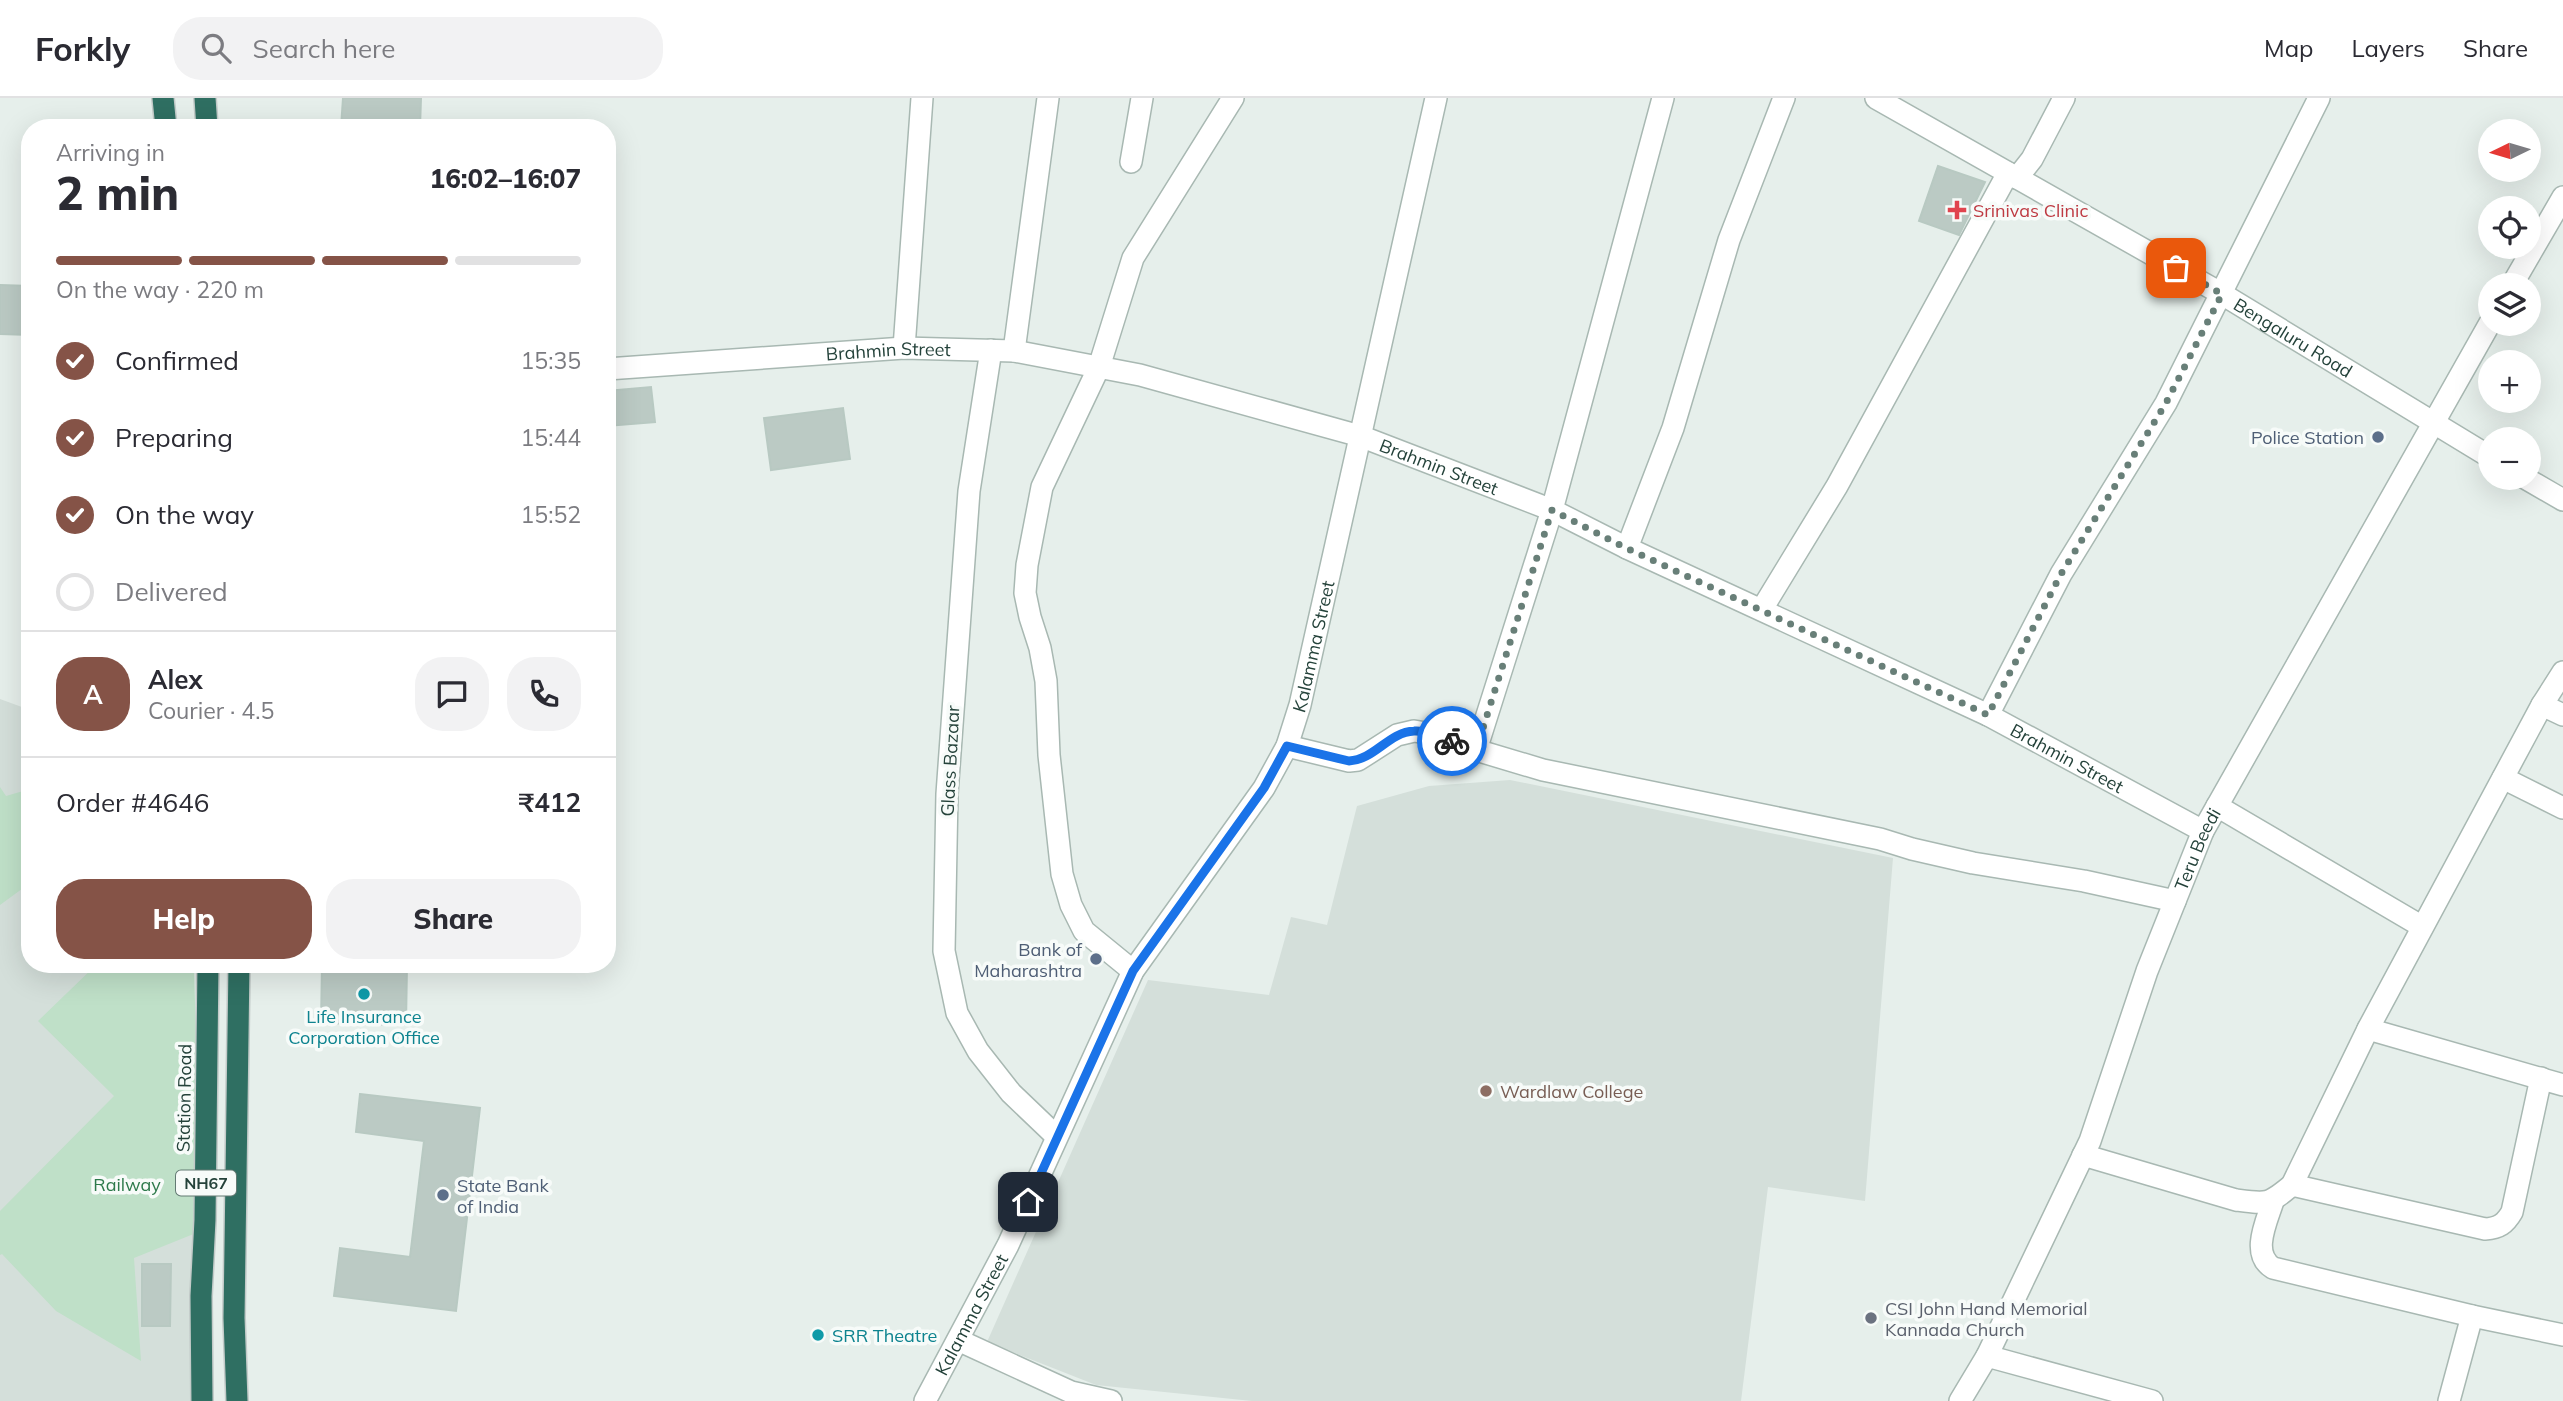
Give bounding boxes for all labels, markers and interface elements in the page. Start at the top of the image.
search box [173,17,663,80]
text: Forkly [35,28,131,69]
icon: search [197,29,235,67]
text: Search here [253,32,395,65]
text: Map [2264,33,2313,63]
text: Layers [2351,33,2425,63]
text: Share [2463,33,2528,63]
north arrow [2478,119,2541,182]
map controls [2478,119,2541,490]
text: Arriving in [56,138,165,167]
text: 16:02–16:07 [430,162,581,195]
text: 2 min [56,164,179,222]
button: locate [2478,196,2541,259]
place label: Srinivas Clinic [1973,199,2088,222]
marker: Srinivas Clinic [1947,200,1967,220]
pin [2146,238,2206,298]
icon: bag [2157,249,2195,287]
button: layers [2478,273,2541,336]
text: On the way · 220 m [56,275,264,304]
street label: Bengaluru Road [2230,292,2357,382]
street label: Brahmin Street [825,336,951,365]
icon: check [56,342,94,380]
text: Confirmed [115,344,239,377]
text: 15:35 [521,346,581,375]
button: + [2478,350,2541,413]
icon: check [56,419,94,457]
text: Preparing [115,421,233,454]
text: 15:44 [521,423,581,452]
place label: Police Station [2251,426,2364,449]
button: − [2478,427,2541,490]
marker: Police Station [2370,429,2386,445]
street label: Brahmin Street [1376,433,1502,500]
icon: check [56,496,94,534]
text: On the way [115,498,254,531]
text: 15:52 [521,500,581,529]
text: Delivered [115,575,228,608]
street label: Kalamma Street [1287,578,1339,715]
button: chat [415,657,489,731]
button: phone [507,657,581,731]
text: Alex [148,663,203,696]
text: A [83,678,103,711]
text: Courier · 4.5 [148,696,274,725]
street label: Glass Bazaar [936,704,964,817]
courier [1417,706,1487,776]
street label: Brahmin Street [2007,718,2128,798]
icon: bike [1433,722,1471,760]
text: Order #4646 [56,786,209,819]
text: ₹412 [519,786,581,819]
street label: Teru Beedi [2169,804,2225,894]
button: Help [56,879,312,959]
button: Share [326,879,581,959]
place label: Bank of Maharashtra [974,938,1083,982]
marker: Bank of Maharashtra [1088,951,1104,967]
marker: Life Insurance Corporation Office [356,986,372,1002]
place label: Life Insurance Corporation Office [288,1005,440,1049]
street label: Station Road [172,1044,196,1152]
place label: Wardlaw College [1500,1080,1643,1103]
marker: Wardlaw College [1478,1083,1494,1099]
road number: NH67 [176,1170,236,1196]
pin [998,1172,1058,1232]
park label: Railway [93,1173,161,1196]
place label: State Bank of India [457,1174,550,1218]
icon: home [1009,1183,1047,1221]
marker: State Bank of India [435,1187,451,1203]
street label: Kalamma Street [929,1250,1013,1379]
place label: CSI John Hand Memorial Kannada Church [1885,1297,2088,1341]
marker: CSI John Hand Memorial Kannada Church [1863,1310,1879,1326]
place label: SRR Theatre [832,1324,937,1347]
marker: SRR Theatre [810,1327,826,1343]

